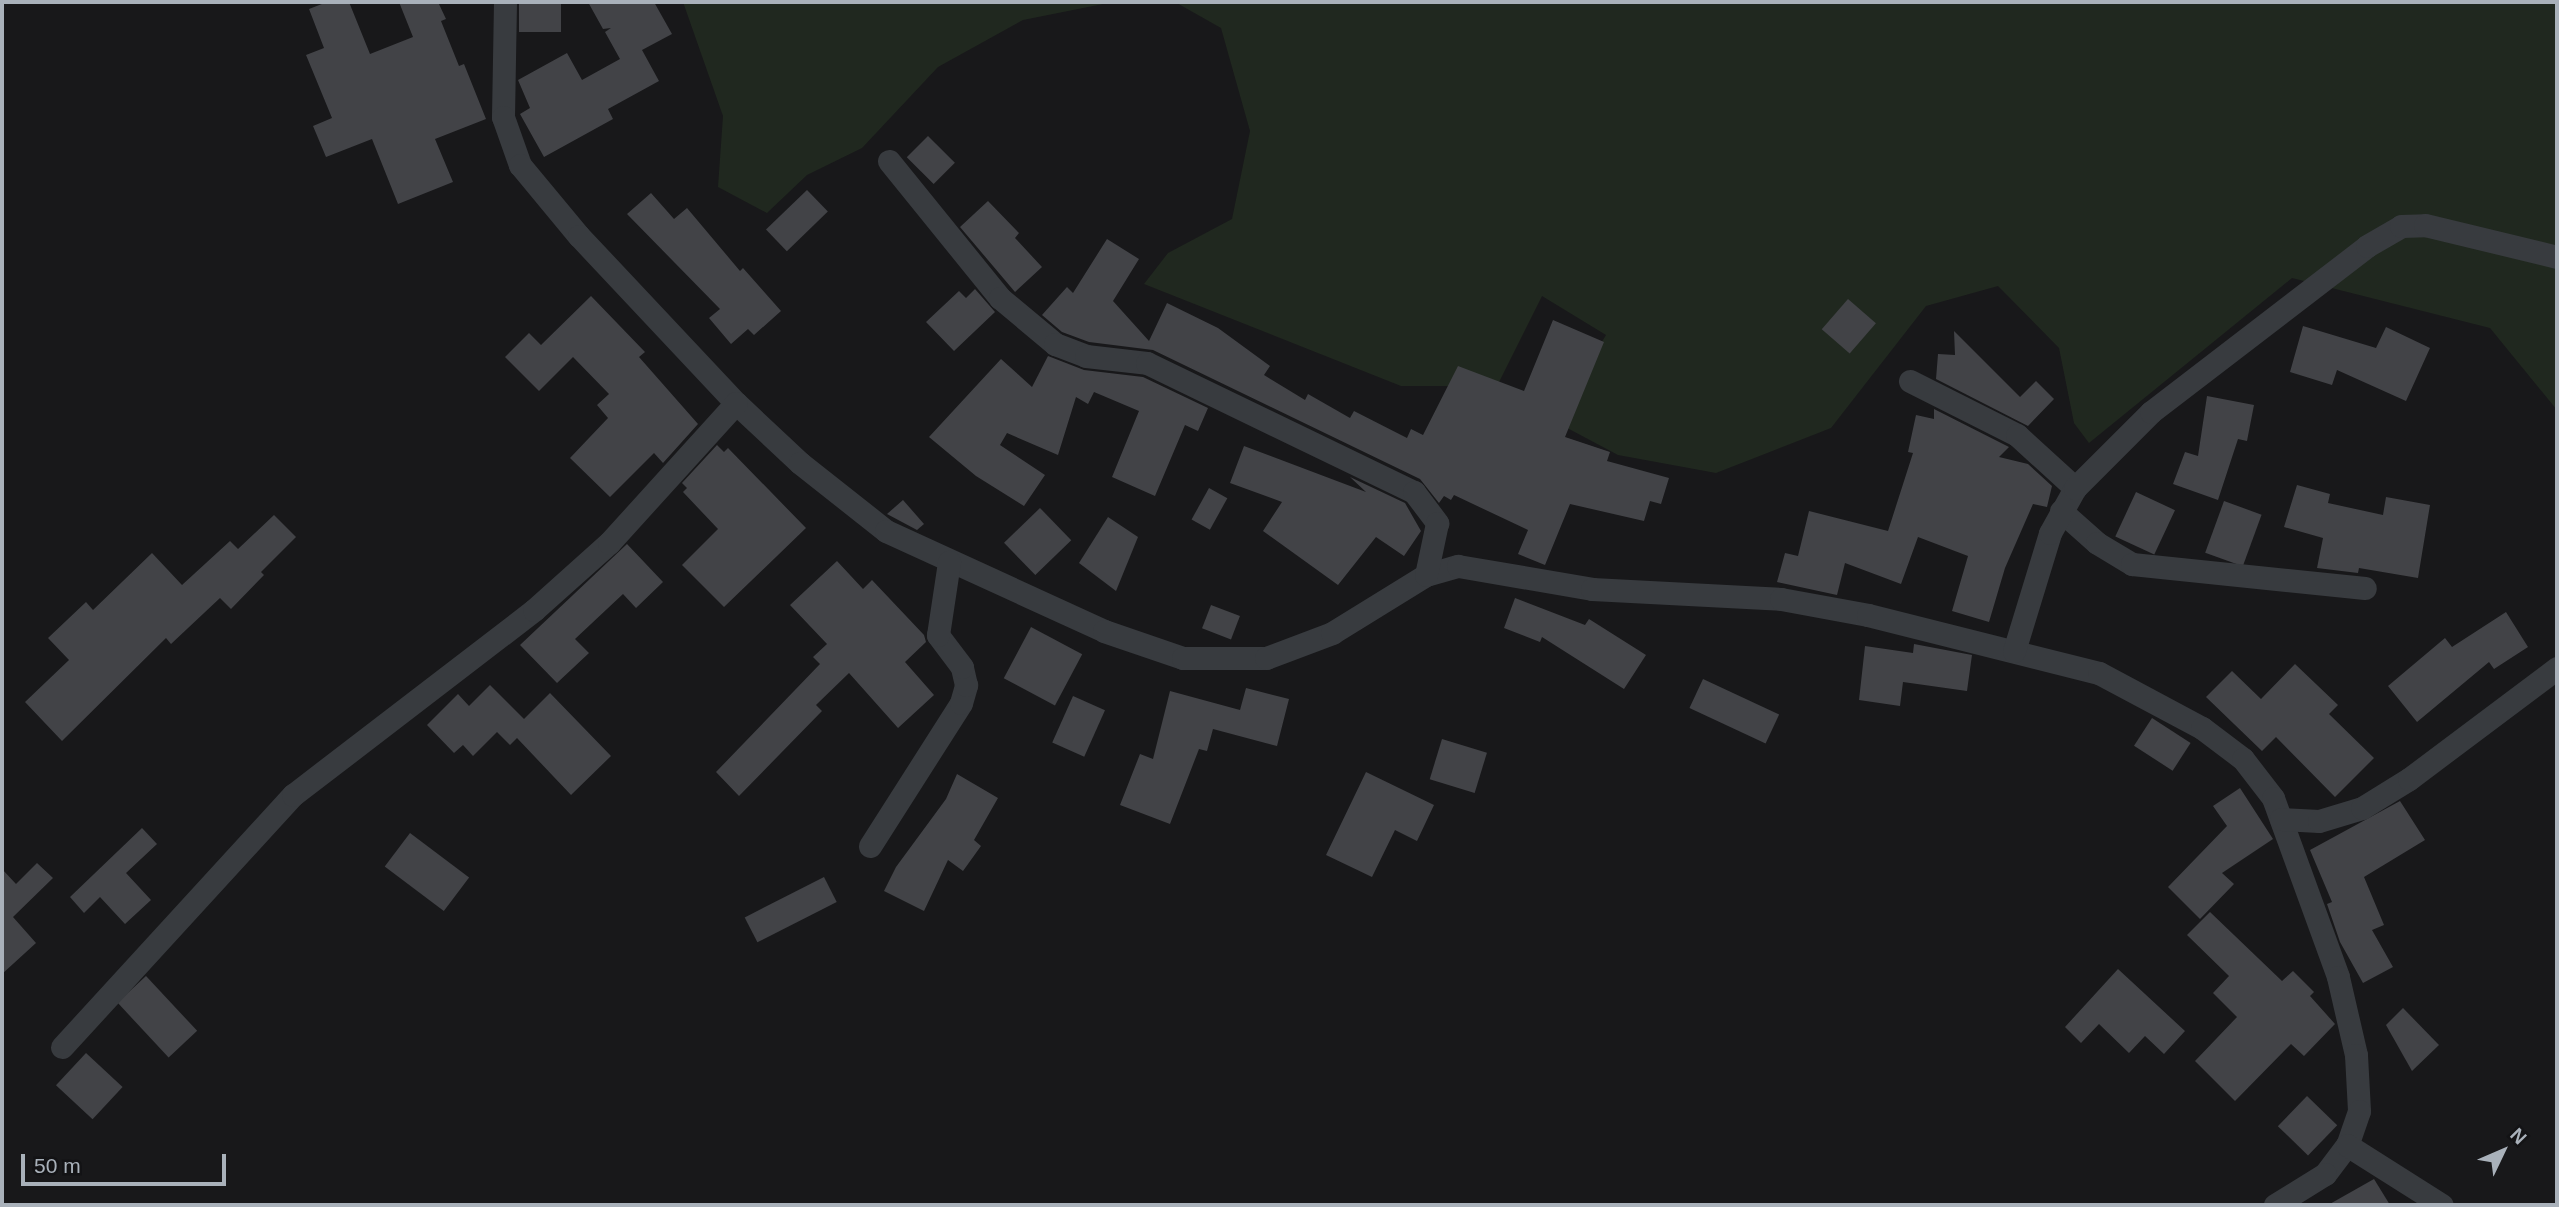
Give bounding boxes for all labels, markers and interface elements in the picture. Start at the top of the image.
north arrow [2468,1116,2538,1186]
text: N [2506,1124,2531,1148]
scale bar [24,1140,229,1184]
text: 50 m [34,1154,81,1177]

